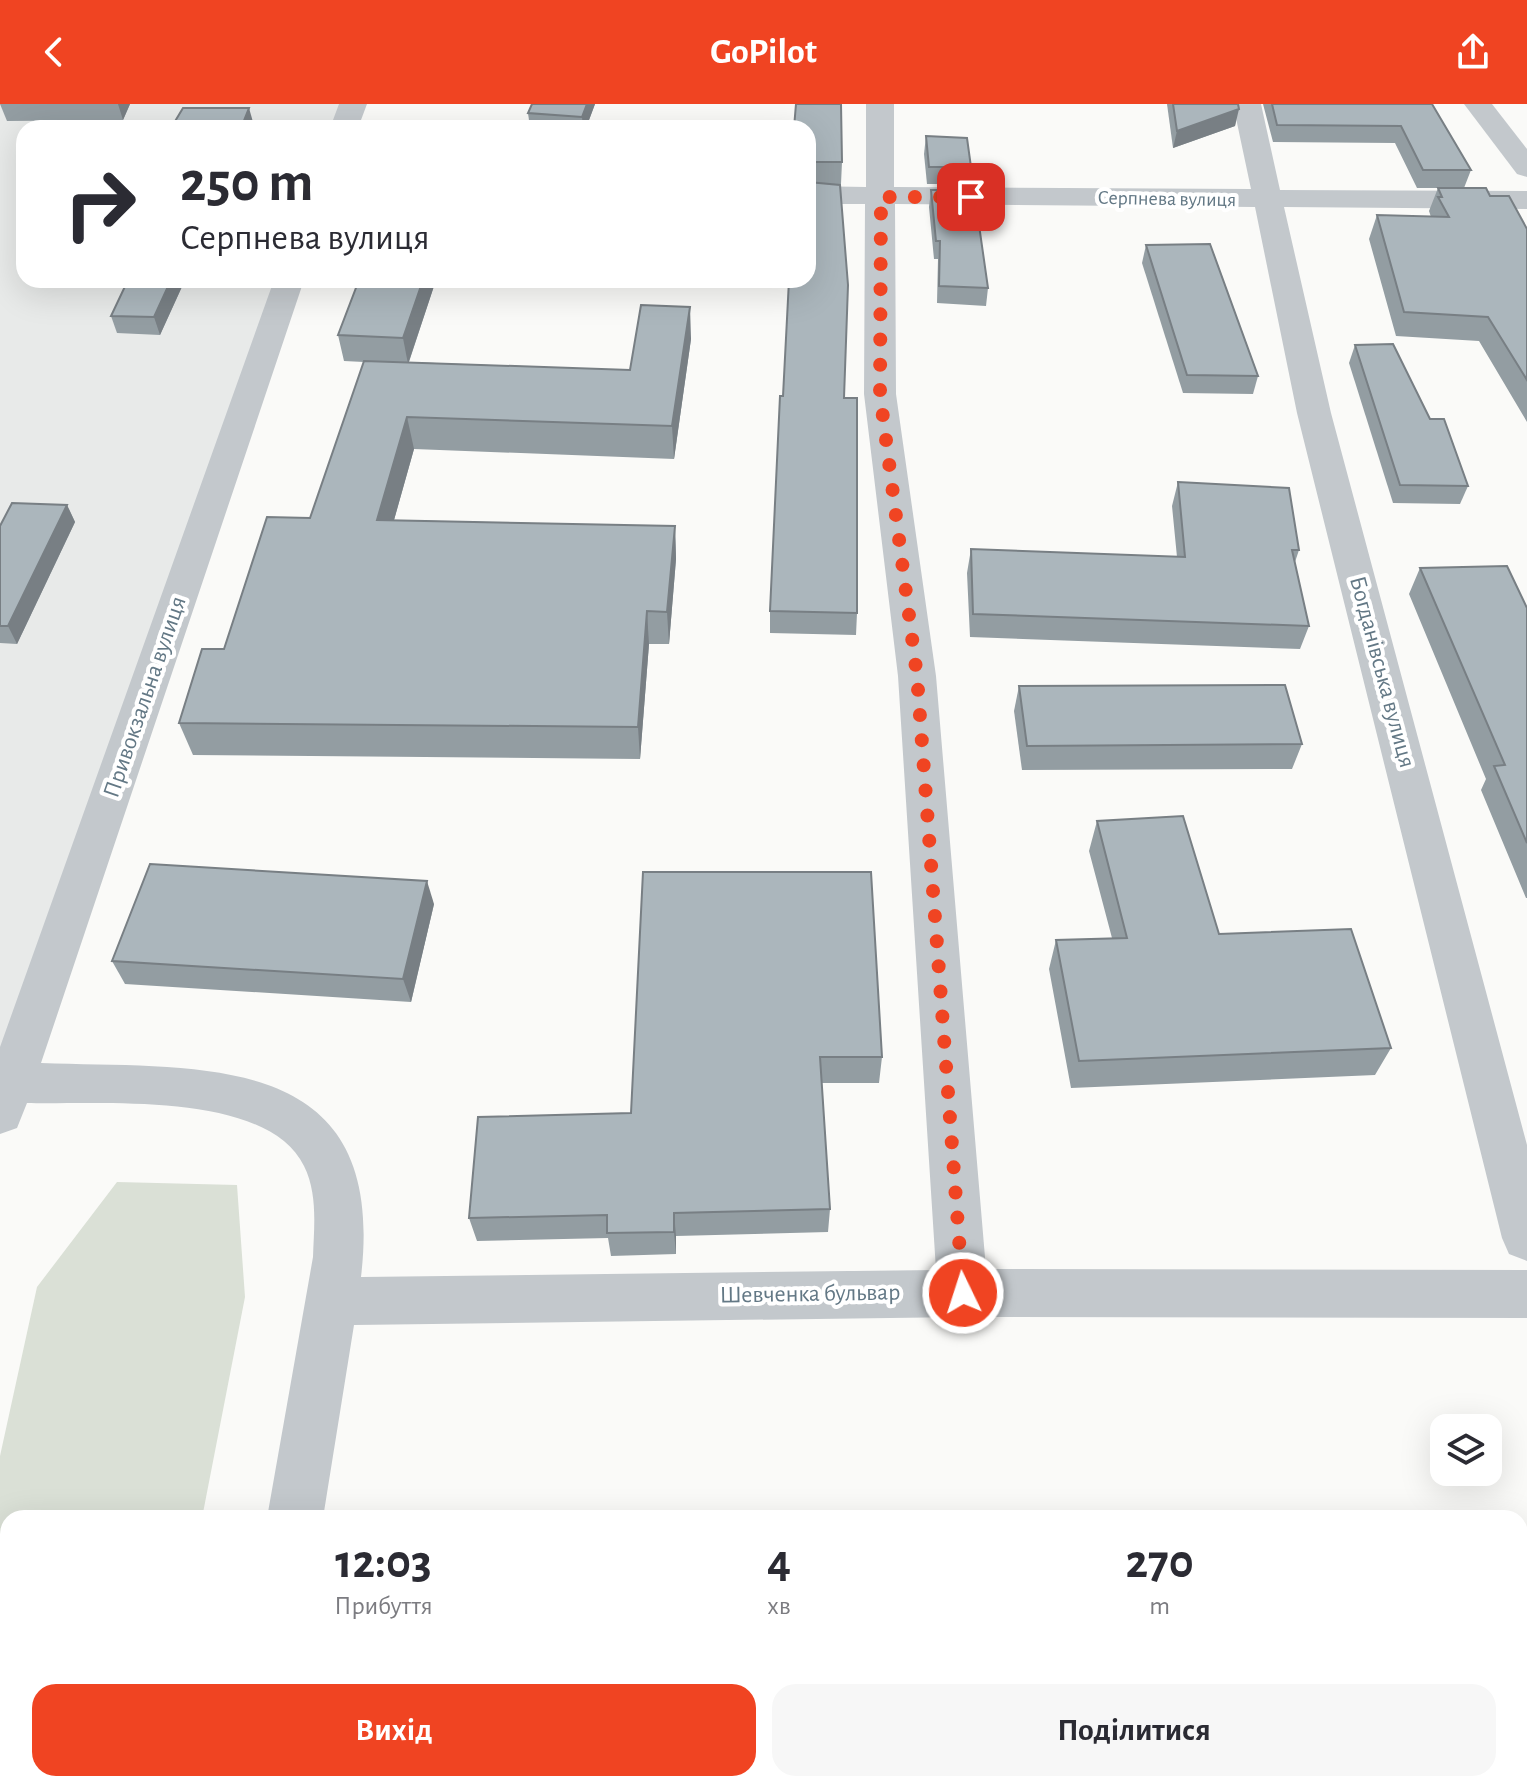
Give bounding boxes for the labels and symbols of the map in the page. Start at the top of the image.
pin [937,163,1005,231]
street label: Серпнева вулиця [1098,188,1236,210]
street label: Богданівська вулиця [1345,574,1419,770]
street label: Привокзальна вулиця [99,593,191,801]
position arrow [921,1251,1005,1335]
street label: Шевченка бульвар [719,1280,901,1308]

